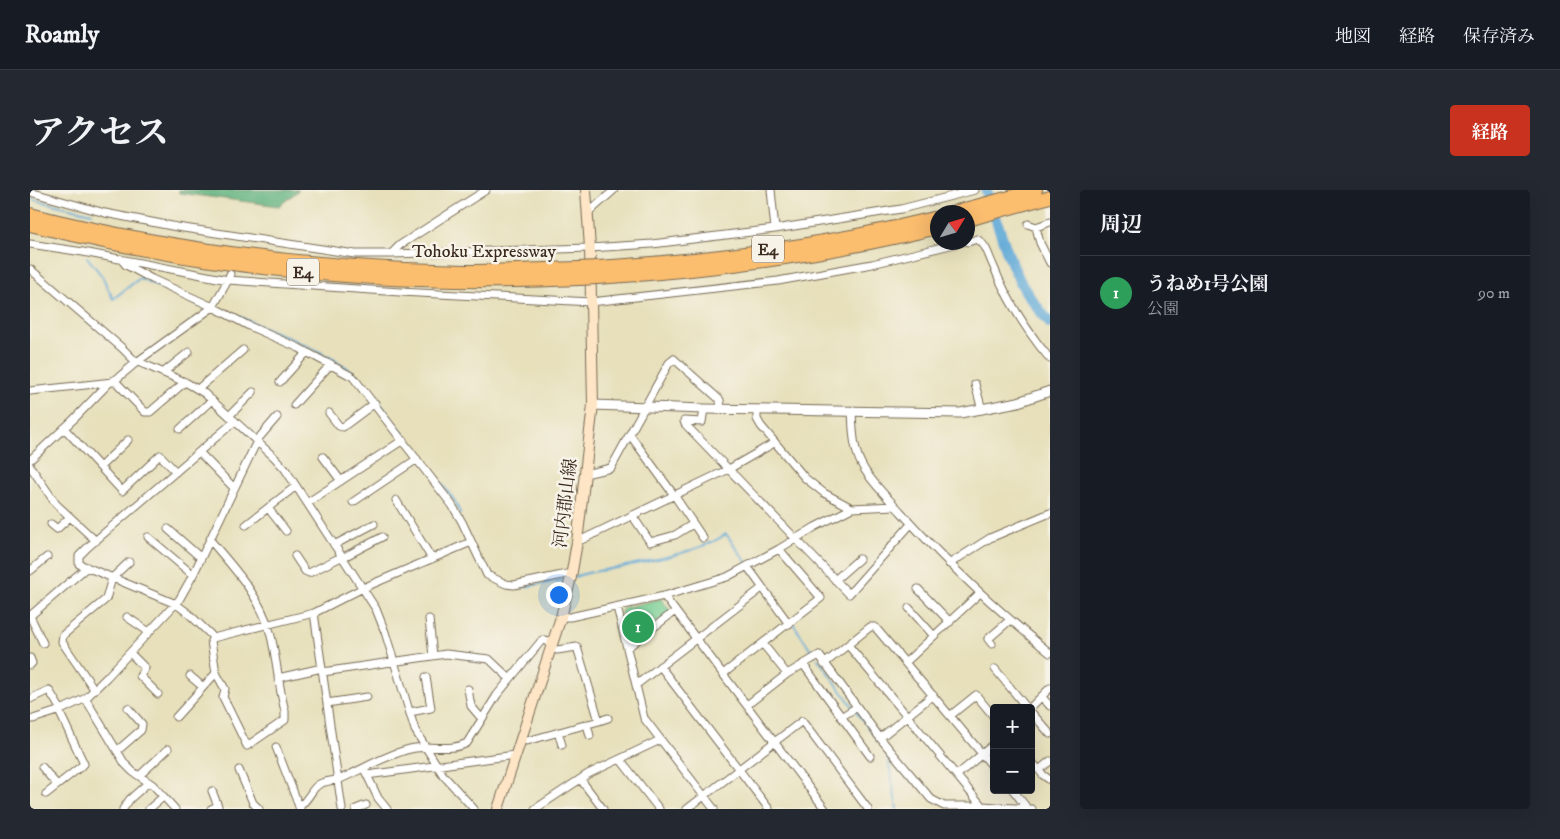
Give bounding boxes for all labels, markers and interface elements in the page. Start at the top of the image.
text: Roamly [25,20,99,50]
text: 地図 [1335,26,1371,48]
text: 経路 [1399,26,1435,48]
text: 保存済み [1463,26,1535,48]
button: 経路 [1450,105,1530,156]
text: アクセス [30,112,169,156]
north arrow [930,205,975,250]
text: 周辺 [1100,212,1142,238]
road number: E4 [752,236,784,262]
street label: Tohoku Expressway [412,241,557,263]
road number: E4 [287,258,319,285]
text: うねめ1号公園 [1147,273,1268,296]
text: 1 [1113,283,1119,303]
text: 90 m [1478,283,1510,303]
text: 公園 [1147,299,1179,319]
street label: 河内郡山線 [550,457,582,549]
your location [546,582,572,608]
pin: 1 [622,608,654,646]
map controls [990,704,1035,794]
button: + [990,704,1035,749]
button: − [990,749,1035,794]

